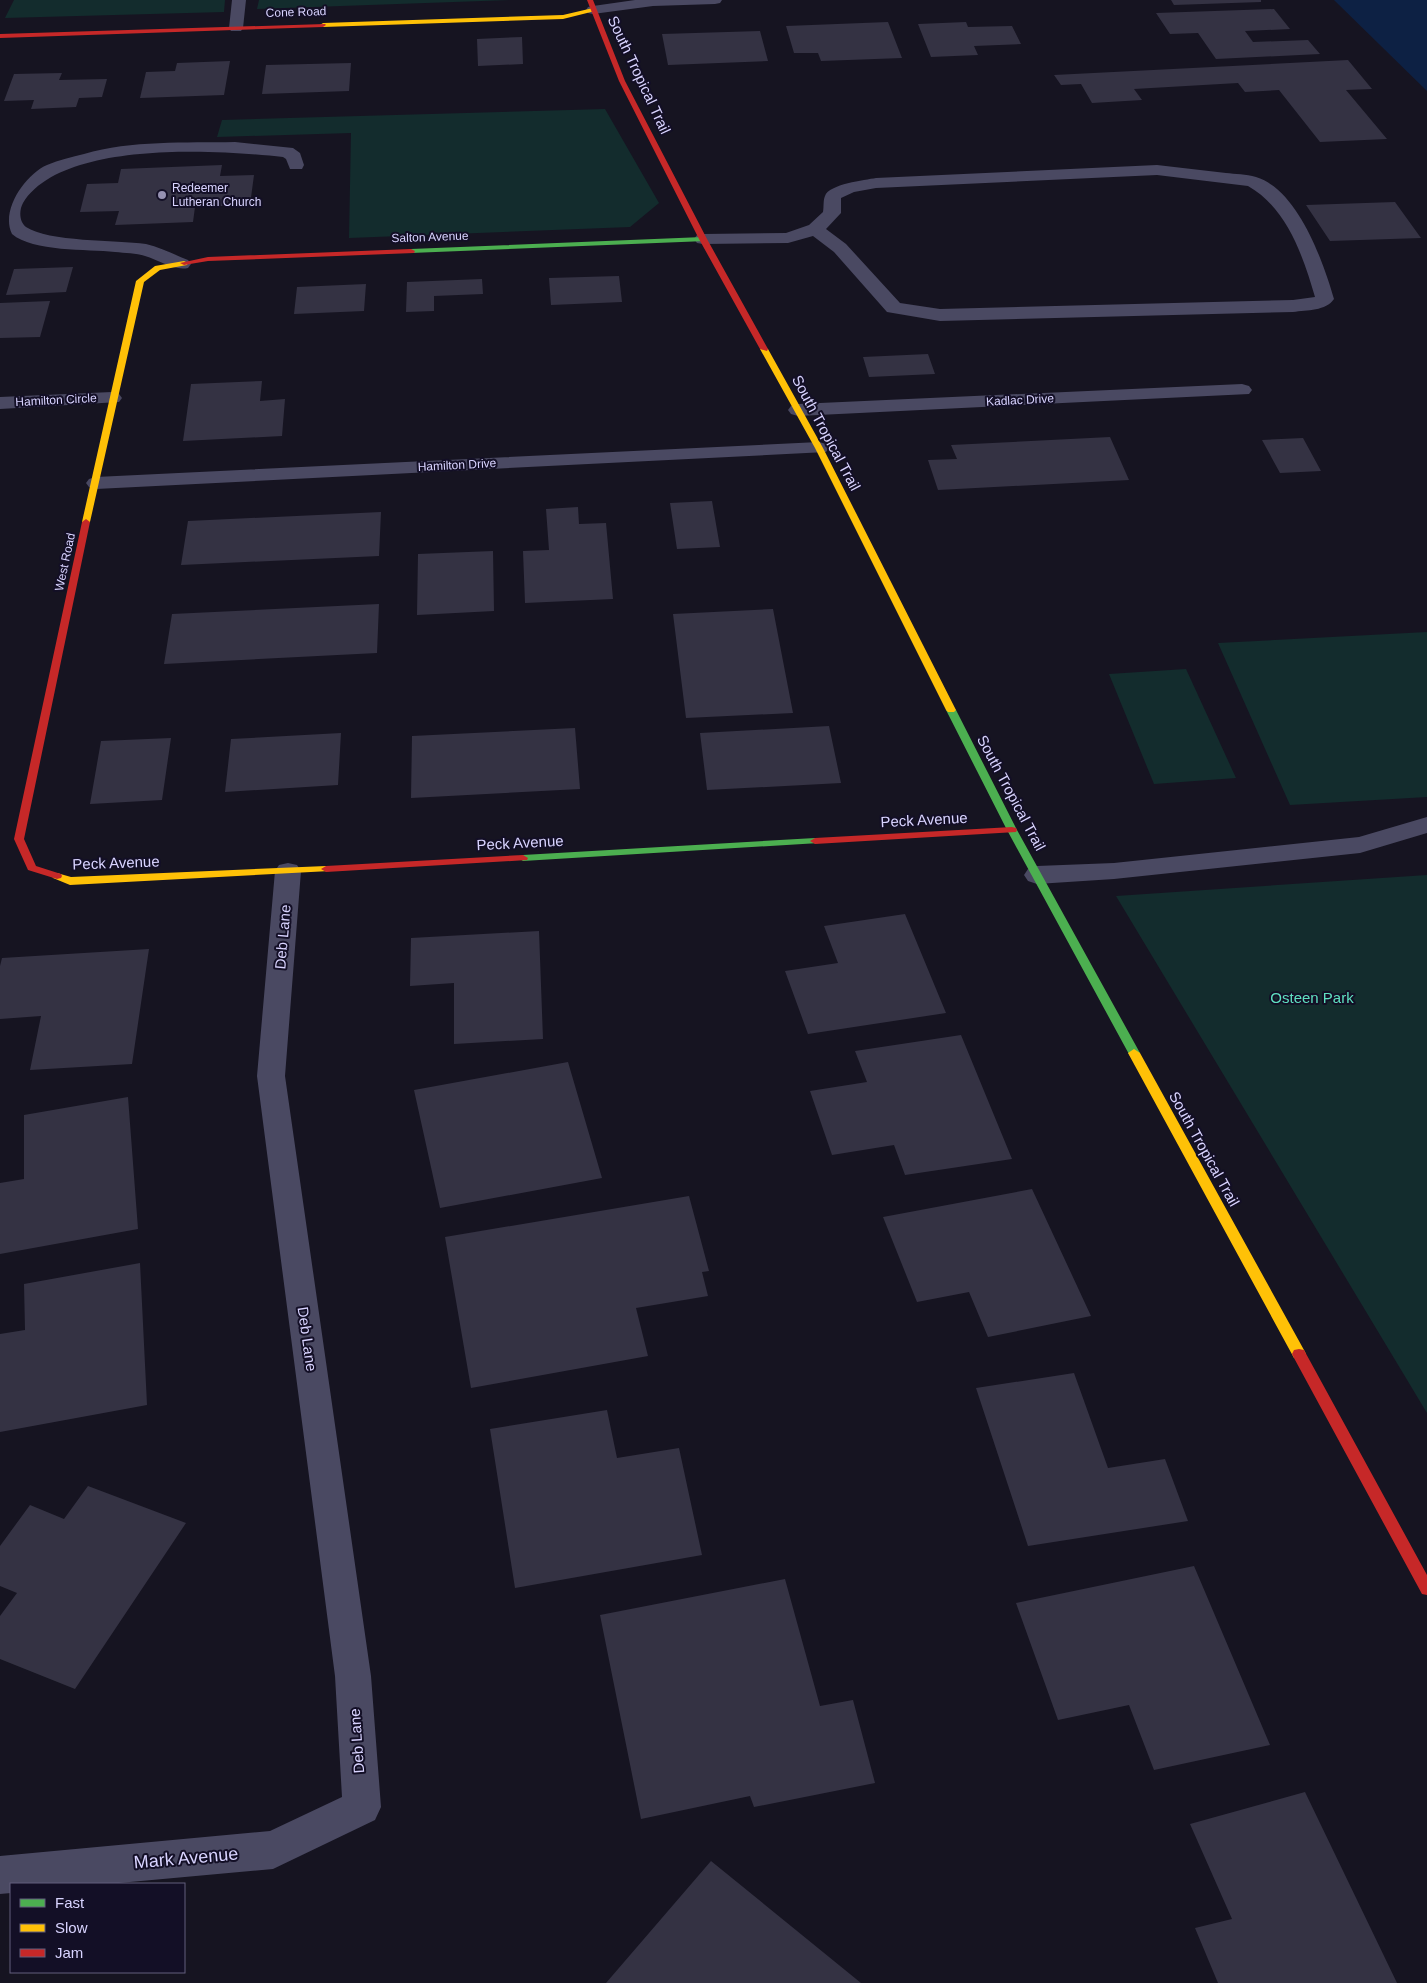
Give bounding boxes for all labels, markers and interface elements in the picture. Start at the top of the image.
street label: Cone Road [265,4,327,20]
street label: South Tropical Trail [605,13,674,137]
place label: Redeemer Lutheran Church [172,181,261,209]
marker: Redeemer Lutheran Church [156,189,168,201]
street label: Salton Avenue [391,229,469,245]
street label: South Tropical Trail [789,372,864,493]
street label: Hamilton Circle [15,391,97,409]
street label: Kadlac Drive [986,391,1055,409]
street label: Hamilton Drive [417,456,497,474]
street label: West Road [52,532,78,592]
street label: South Tropical Trail [974,732,1049,853]
street label: Peck Avenue [880,809,968,830]
street label: Peck Avenue [476,832,564,853]
street label: Peck Avenue [72,852,160,873]
street label: Deb Lane [271,904,294,970]
park label: Osteen Park [1270,989,1354,1006]
street label: South Tropical Trail [1166,1088,1243,1209]
street label: Deb Lane [295,1306,320,1372]
street label: Deb Lane [346,1708,367,1774]
street label: Mark Avenue [133,1843,239,1873]
legend [10,1883,185,1973]
text: Fast [55,1894,85,1911]
text: Slow [55,1919,88,1936]
text: Jam [55,1944,83,1961]

